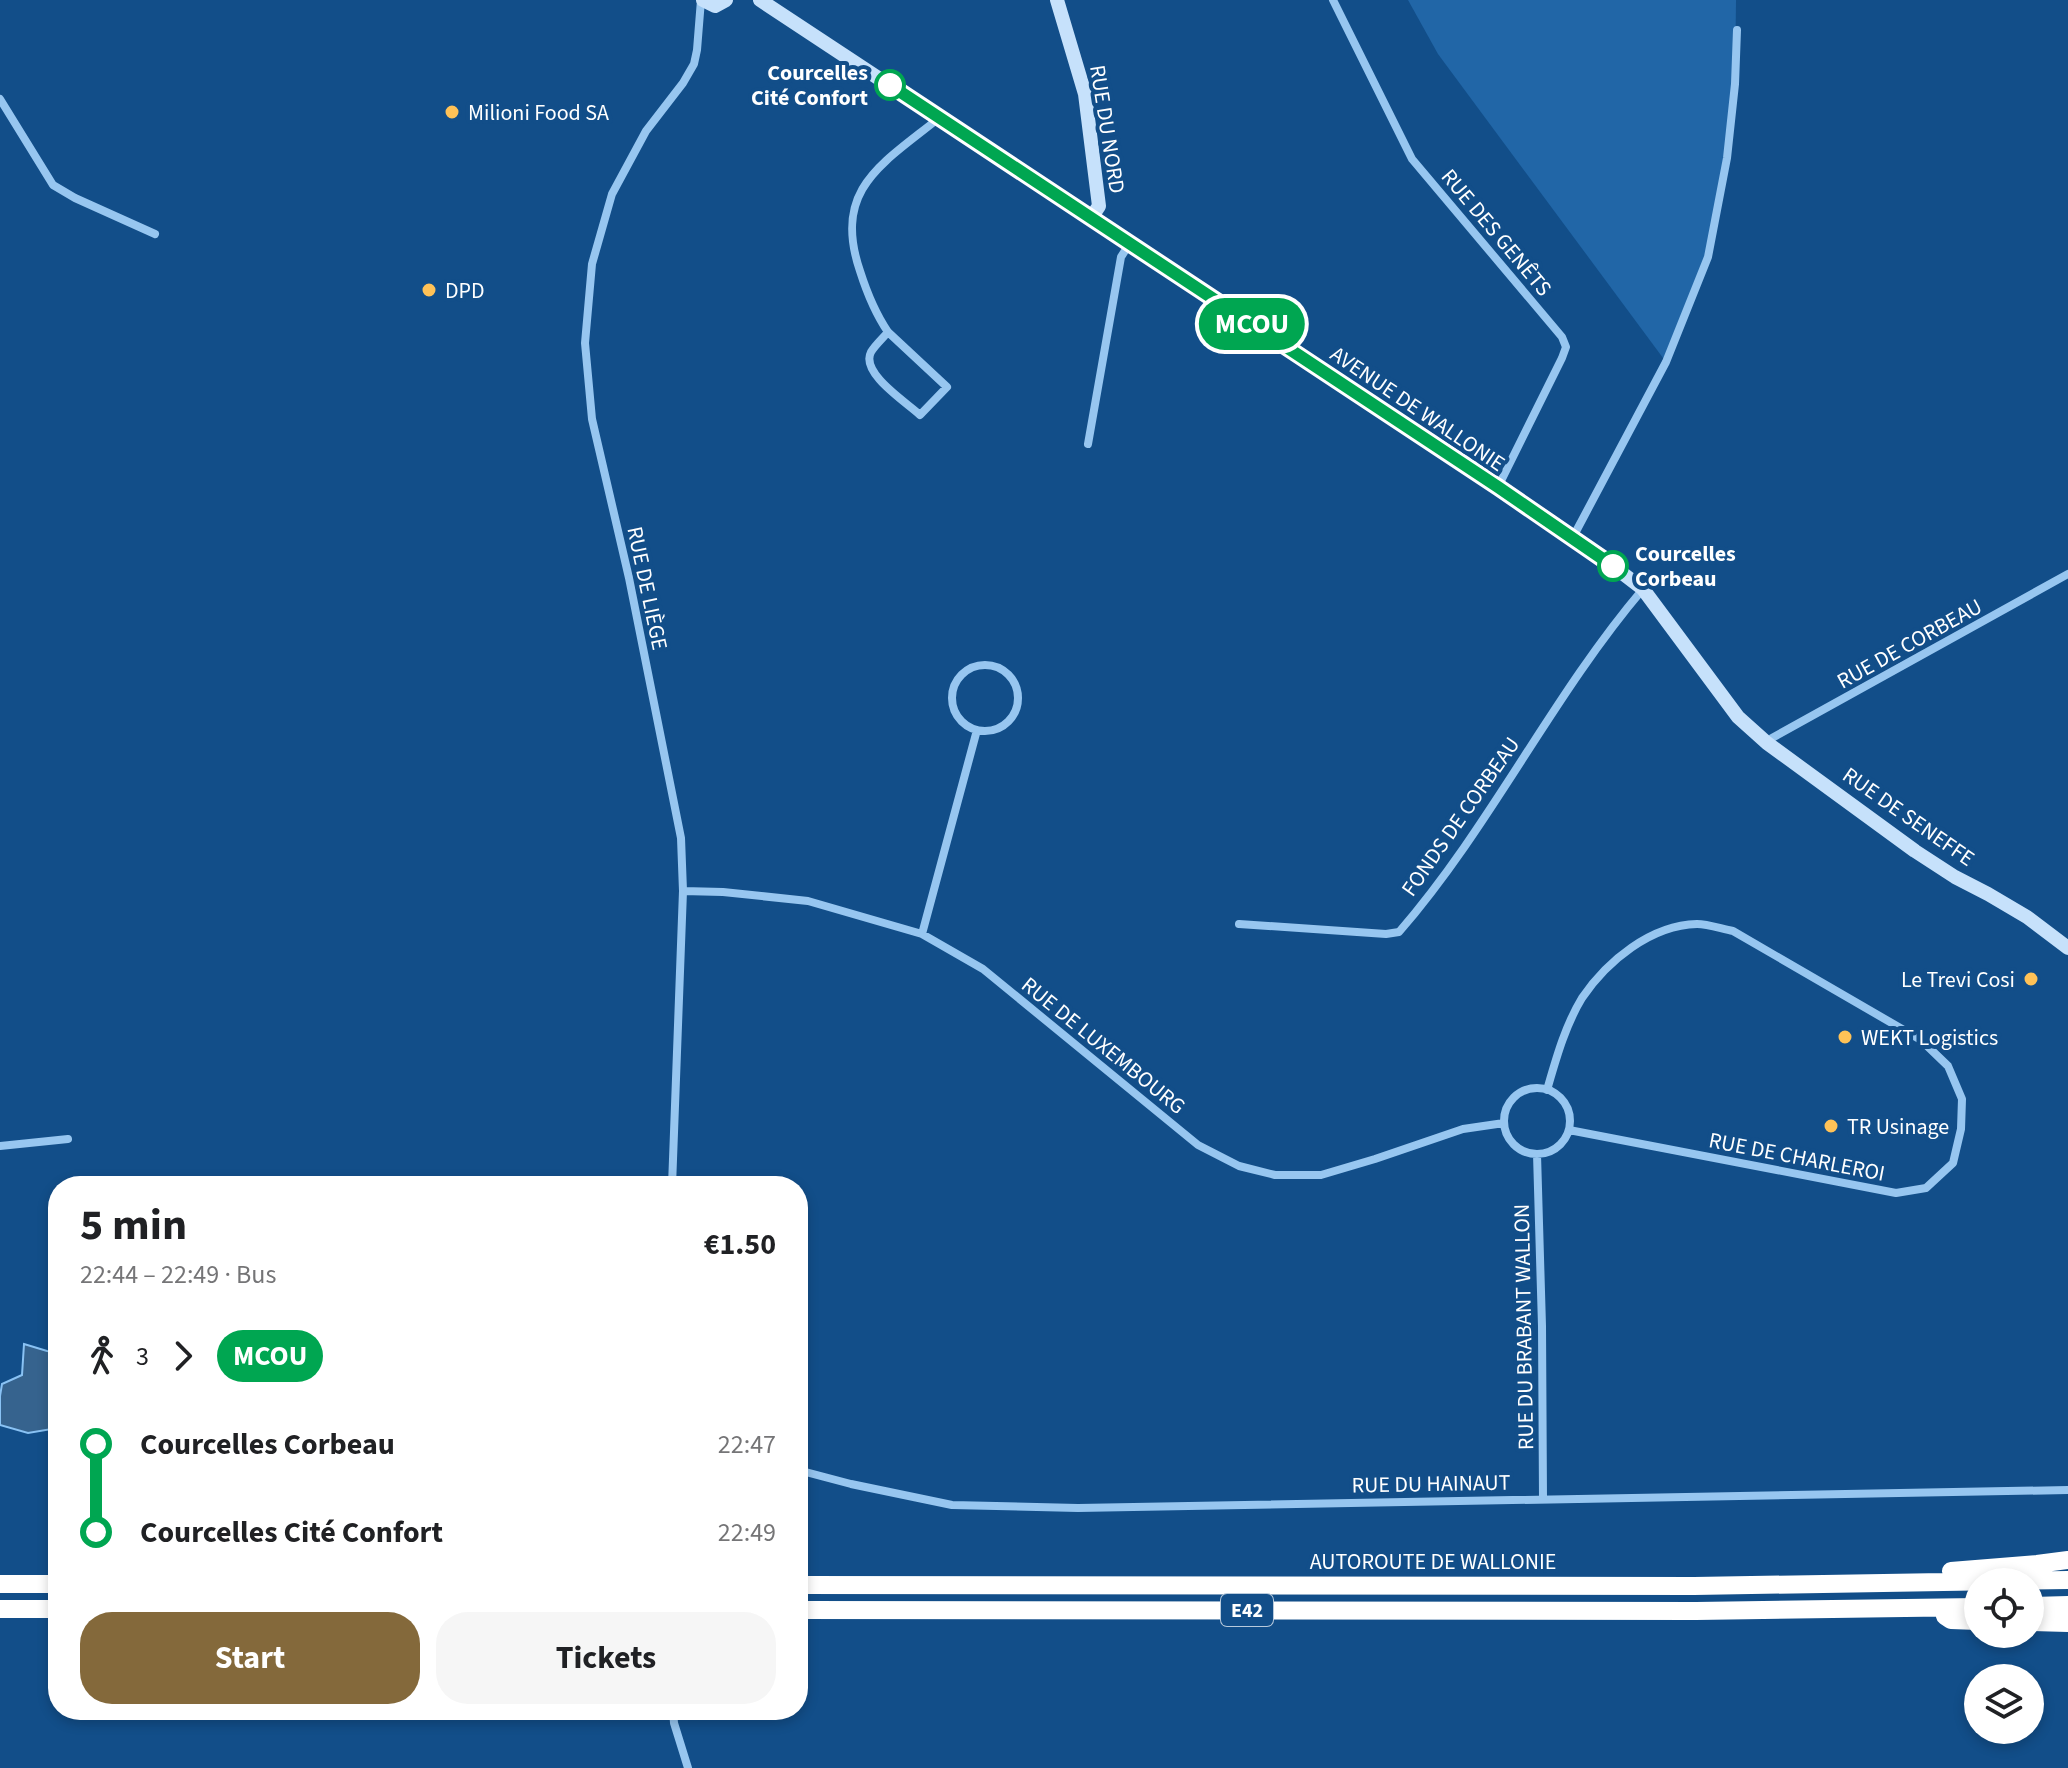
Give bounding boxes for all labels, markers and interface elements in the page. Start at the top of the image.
place label: Courcelles Cité Confort [751,57,869,114]
street label: RUE DU NORD [1081,63,1133,196]
marker: Courcelles Cité Confort [875,70,905,100]
place label: Milioni Food SA [468,97,609,129]
marker: Milioni Food SA [443,103,461,121]
street label: RUE DES GENÊTS [1433,162,1559,303]
place label: DPD [445,275,485,307]
marker: DPD [420,281,438,299]
line badge: MCOU [1196,298,1308,350]
text: MCOU [1215,304,1289,344]
street label: AVENUE DE WALLONIE [1324,338,1511,479]
street label: RUE DE LIÈGE [618,524,676,653]
place label: Courcelles Corbeau [1635,538,1736,595]
marker: Courcelles Corbeau [1598,551,1628,581]
street label: RUE DE CORBEAU [1831,591,1988,697]
street label: FONDS DE CORBEAU [1394,730,1528,903]
street label: RUE DE SENEFFE [1836,759,1981,874]
place label: Le Trevi Cosi [1901,964,2015,996]
street label: RUE DE LUXEMBOURG [1014,969,1192,1122]
marker: Le Trevi Cosi [2022,970,2040,988]
place label: WEKT Logistics [1861,1022,1998,1054]
marker: WEKT Logistics [1836,1028,1854,1046]
place label: TR Usinage [1847,1111,1949,1143]
marker: TR Usinage [1822,1117,1840,1135]
street label: RUE DE CHARLEROI [1706,1124,1888,1190]
text: 5 min [80,1194,187,1257]
street label: RUE DU BRABANT WALLON [1506,1204,1542,1450]
text: €1.50 [704,1223,776,1266]
text: 22:44 – 22:49 · Bus [80,1256,276,1293]
icon: walk [80,1334,124,1378]
icon: forward [161,1334,205,1378]
text: MCOU [233,1336,307,1376]
text: 3 [136,1338,149,1375]
text: Courcelles Corbeau [140,1423,395,1466]
text: 22:47 [718,1426,776,1463]
street label: RUE DU HAINAUT [1351,1467,1511,1501]
text: Courcelles Cité Confort [140,1511,443,1554]
text: 22:49 [718,1514,776,1551]
street label: AUTOROUTE DE WALLONIE [1310,1546,1556,1578]
map controls [1964,1568,2044,1744]
button: locate [1964,1568,2044,1648]
road number: E42 [1221,1594,1273,1626]
button: Start [80,1612,420,1704]
button: Tickets [436,1612,776,1704]
button: layers [1964,1664,2044,1744]

